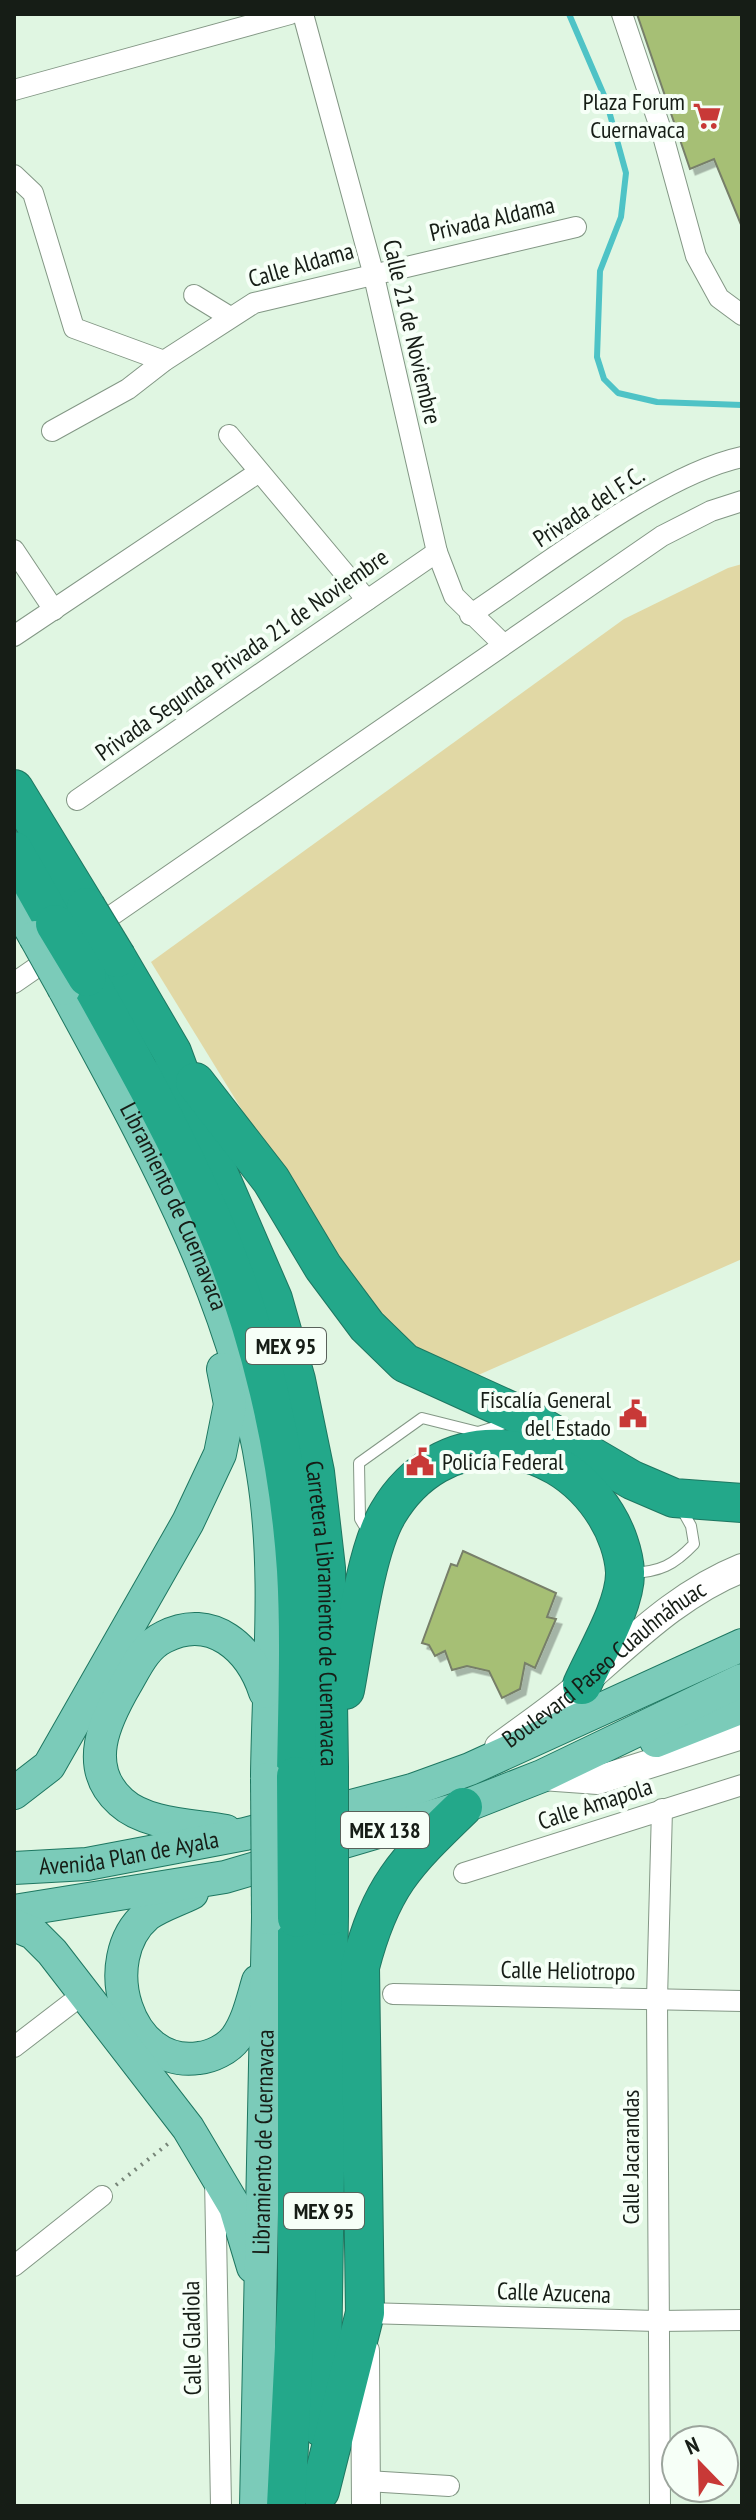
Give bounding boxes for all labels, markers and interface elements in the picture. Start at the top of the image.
place label: Plaza Forum Cuernavaca [583,86,685,145]
supermarket icon: Plaza Forum Cuernavaca [692,101,722,131]
street label: Privada Aldama [426,189,557,248]
street label: Calle Aldama [245,235,357,294]
street label: Calle 21 de Noviembre [376,237,449,427]
street label: Privada del F.C. [527,459,650,554]
street label: Privada Segunda Privada 21 de Noviembre [89,541,394,768]
street label: Libramiento de Cuernavaca [113,1097,235,1314]
road number: MEX 95 [246,1328,326,1364]
place label: Fiscalía General del Estado [480,1384,611,1443]
public building icon: Fiscalía General del Estado [618,1399,648,1429]
place label: Policía Federal [442,1446,564,1477]
public building icon: Policía Federal [405,1447,435,1477]
street label: Carretera Libramiento de Cuernavaca [298,1458,345,1767]
street label: Boulevard Paseo Cuauhnáhuac [496,1573,712,1754]
street label: Calle Amapola [534,1770,656,1837]
road number: MEX 138 [341,1812,429,1848]
street label: Avenida Plan de Ayala [38,1823,221,1882]
street label: Calle Heliotropo [500,1954,636,1987]
street label: Libramiento de Cuernavaca [245,2029,281,2255]
street label: Calle Jacarandas [615,2090,646,2224]
road number: MEX 95 [284,2193,364,2229]
street label: Calle Azucena [496,2275,612,2310]
street label: Calle Gladiola [175,2280,208,2396]
north arrow [660,2424,740,2504]
text: N [681,2430,703,2461]

